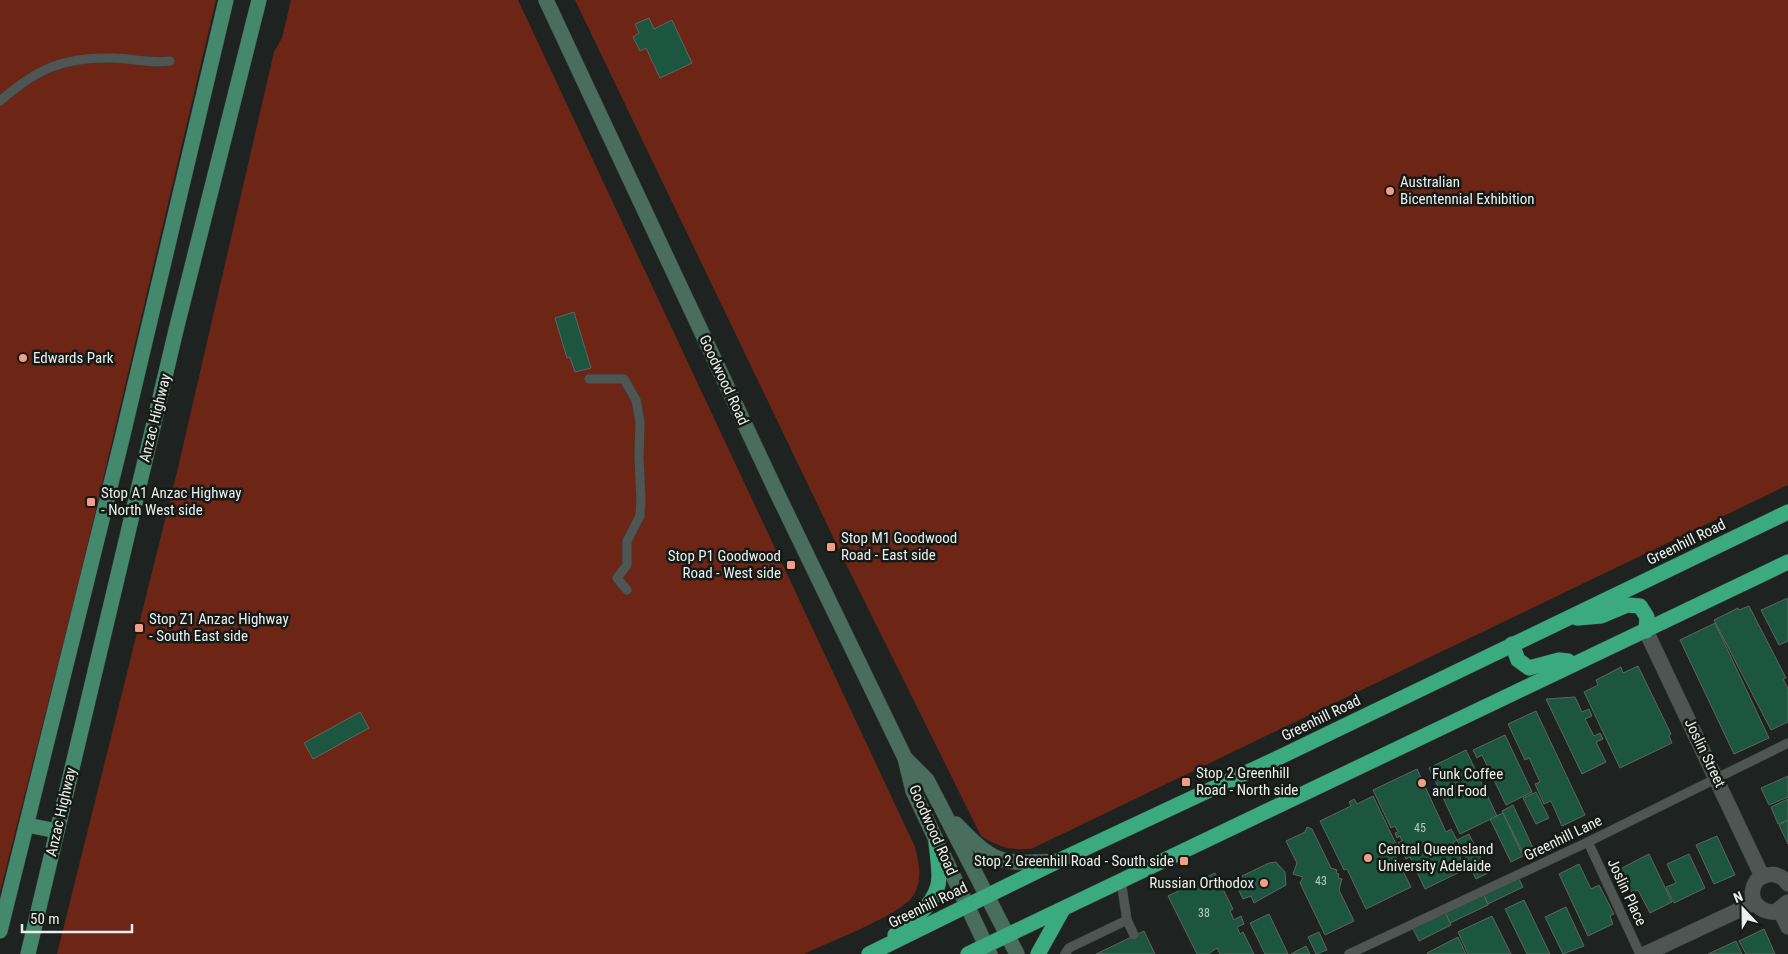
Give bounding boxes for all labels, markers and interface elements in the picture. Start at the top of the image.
place label: Australian Bicentennial Exhibition [1400,173,1535,208]
marker: Australian Bicentennial Exhibition [1384,185,1396,197]
street label: Goodwood Road [695,332,753,428]
place label: Edwards Park [33,349,114,367]
marker: Edwards Park [17,352,29,364]
street label: Anzac Highway [135,372,175,464]
place label: Stop A1 Anzac Highway - North West side [101,484,241,519]
marker: Stop A1 Anzac Highway - North West side [85,496,97,508]
street label: Greenhill Road [1644,515,1728,569]
place label: Stop M1 Goodwood Road - East side [841,529,957,564]
marker: Stop M1 Goodwood Road - East side [825,541,837,553]
place label: Stop P1 Goodwood Road - West side [668,547,781,582]
marker: Stop P1 Goodwood Road - West side [785,559,797,571]
place label: Stop Z1 Anzac Highway - South East side [149,610,289,645]
marker: Stop Z1 Anzac Highway - South East side [133,622,145,634]
street label: Greenhill Road [1279,691,1363,745]
street label: Joslin Street [1681,716,1729,790]
place label: Stop 2 Greenhill Road - North side [1196,764,1298,799]
place label: Funk Coffee and Food [1432,765,1503,800]
street label: Anzac Highway [42,766,80,858]
marker: Stop 2 Greenhill Road - North side [1180,776,1192,788]
marker: Funk Coffee and Food [1416,777,1428,789]
street label: Goodwood Road [905,782,961,878]
street label: Greenhill Lane [1521,811,1605,865]
house number: 45 [1414,821,1426,835]
place label: Central Queensland University Adelaide [1378,840,1493,875]
place label: Stop 2 Greenhill Road - South side [974,852,1174,870]
marker: Central Queensland University Adelaide [1362,852,1374,864]
marker: Stop 2 Greenhill Road - South side [1178,855,1190,867]
street label: Joslin Place [1604,856,1650,928]
place label: Russian Orthodox [1149,874,1254,892]
house number: 43 [1315,874,1327,888]
marker: Russian Orthodox [1258,877,1270,889]
street label: Greenhill Road [886,878,970,932]
north arrow [1718,884,1768,934]
text: N [1731,888,1745,906]
scale bar [22,902,132,934]
house number: 38 [1198,906,1210,920]
text: 50 m [30,910,60,928]

